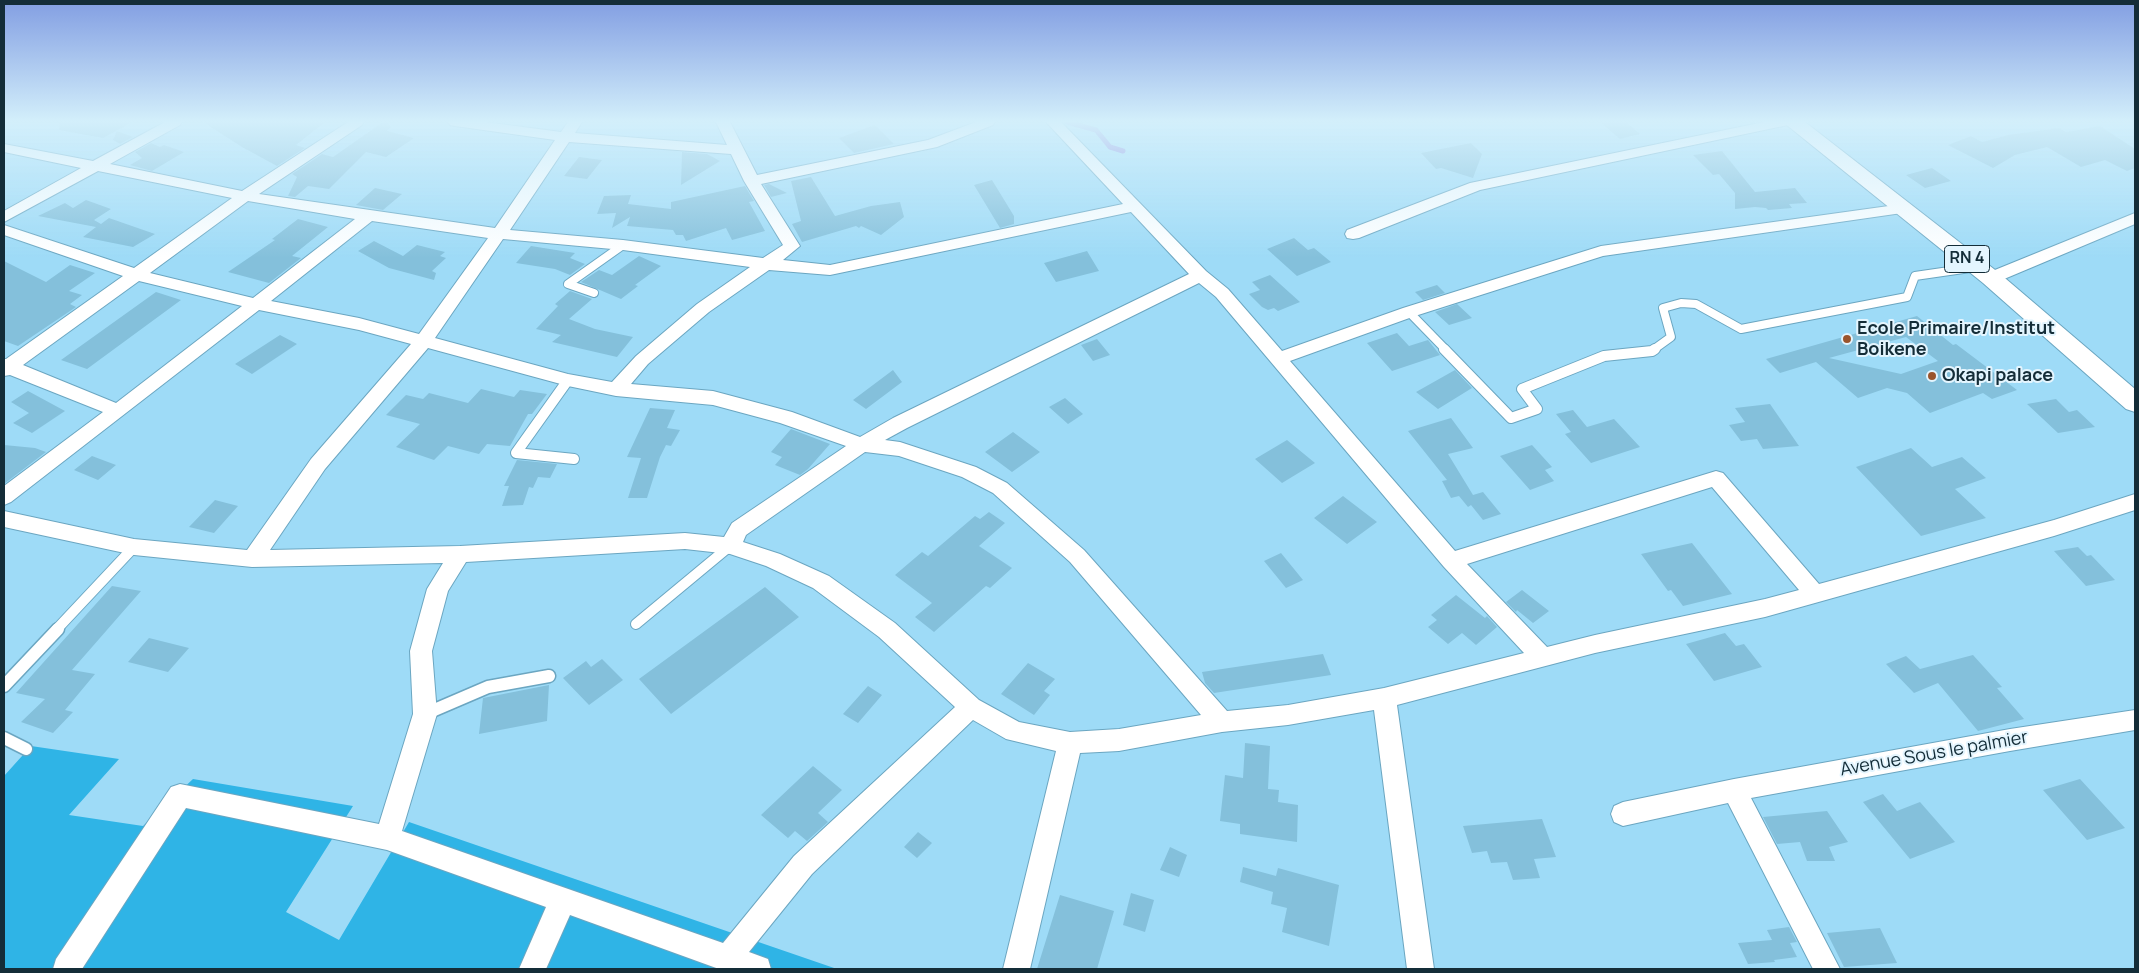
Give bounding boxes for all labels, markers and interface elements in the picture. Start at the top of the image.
road number: RN 4 [1944,245,1990,272]
place label: Ecole Primaire/Institut Boikene [1857,318,2055,360]
marker: Ecole Primaire/Institut Boikene [1841,333,1853,345]
place label: Okapi palace [1942,365,2053,387]
marker: Okapi palace [1926,370,1938,382]
street label: Avenue Sous le palmier [1838,727,2030,781]

